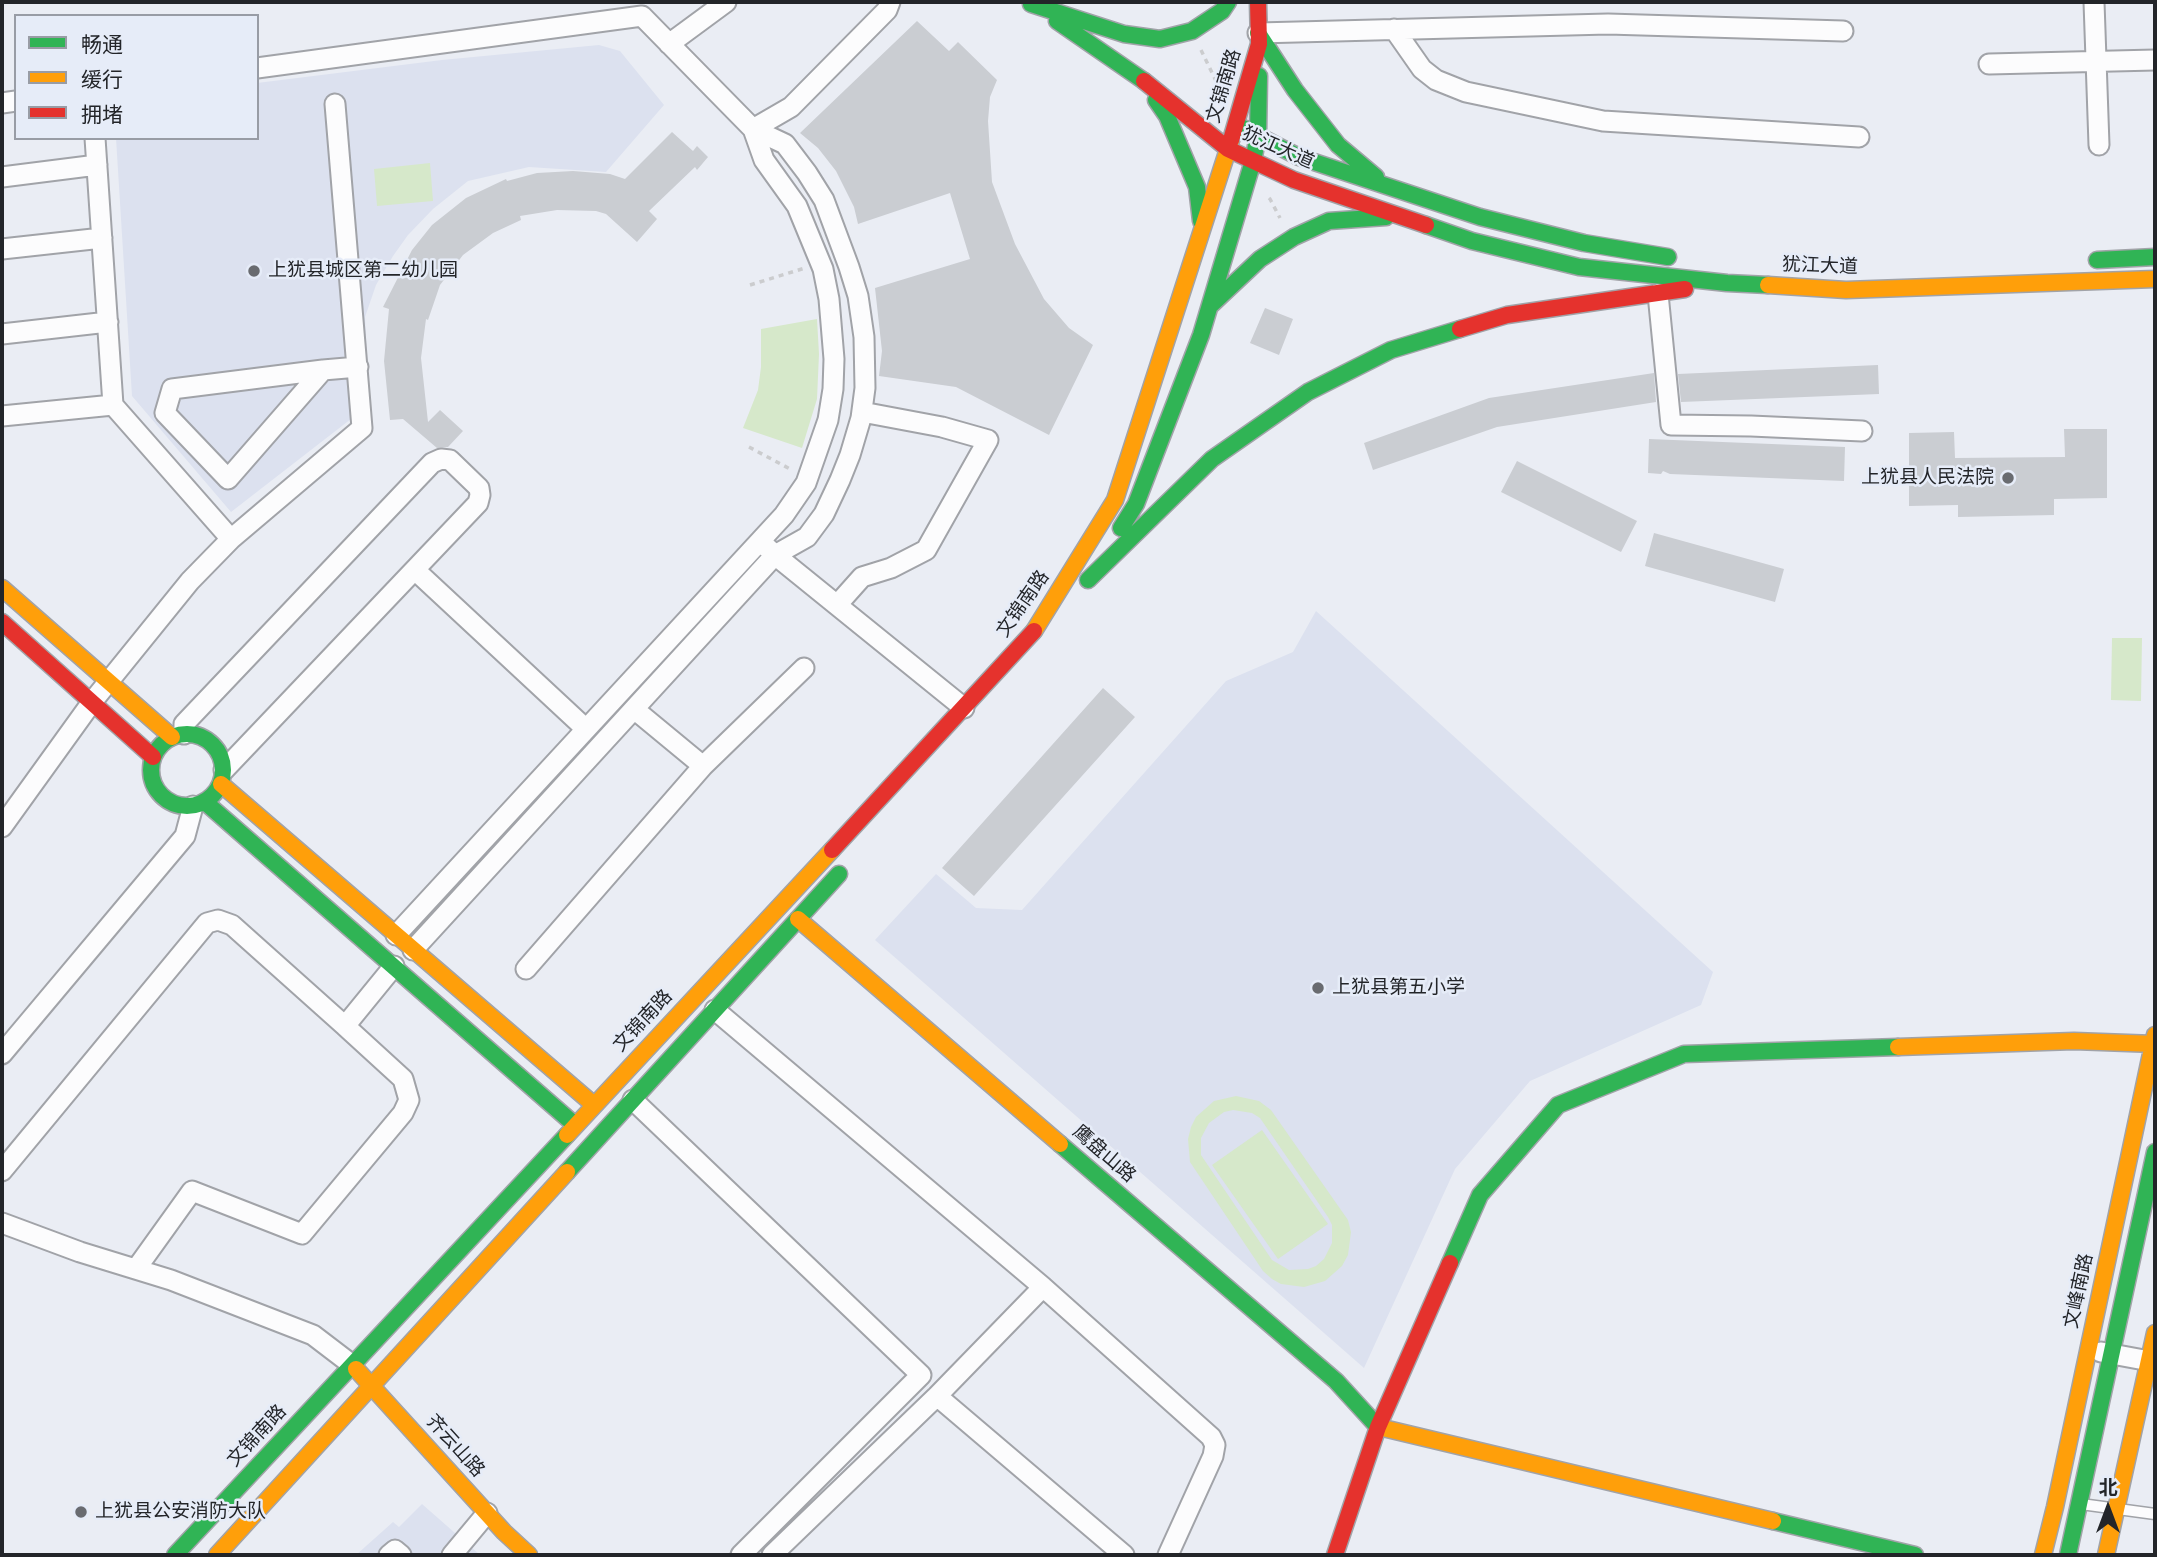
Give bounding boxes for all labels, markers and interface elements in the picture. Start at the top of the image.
legend [14,14,259,140]
text: 畅通 [81,30,123,58]
street label: 文锦南路 [1202,46,1246,126]
text: 缓行 [81,65,123,93]
text: 拥堵 [81,100,123,128]
street label: 犹江大道 [1239,122,1317,174]
street label: 犹江大道 [1782,253,1858,279]
place label: 上犹县城区第二幼儿园 [268,260,458,282]
marker: 上犹县城区第二幼儿园 [246,263,262,279]
place label: 上犹县人民法院 [1861,467,1994,489]
marker: 上犹县人民法院 [2000,470,2016,486]
street label: 文锦南路 [992,566,1054,642]
place label: 上犹县第五小学 [1332,977,1465,999]
marker: 上犹县第五小学 [1310,980,1326,996]
street label: 文锦南路 [609,985,677,1057]
street label: 鹰盘山路 [1068,1120,1140,1188]
street label: 文峰南路 [2060,1251,2098,1331]
street label: 文锦南路 [223,1400,291,1472]
street label: 齐云山路 [421,1410,489,1482]
north arrow [2073,1473,2143,1543]
text: 北 [2098,1475,2118,1499]
place label: 上犹县公安消防大队 [95,1501,266,1523]
marker: 上犹县公安消防大队 [73,1504,89,1520]

